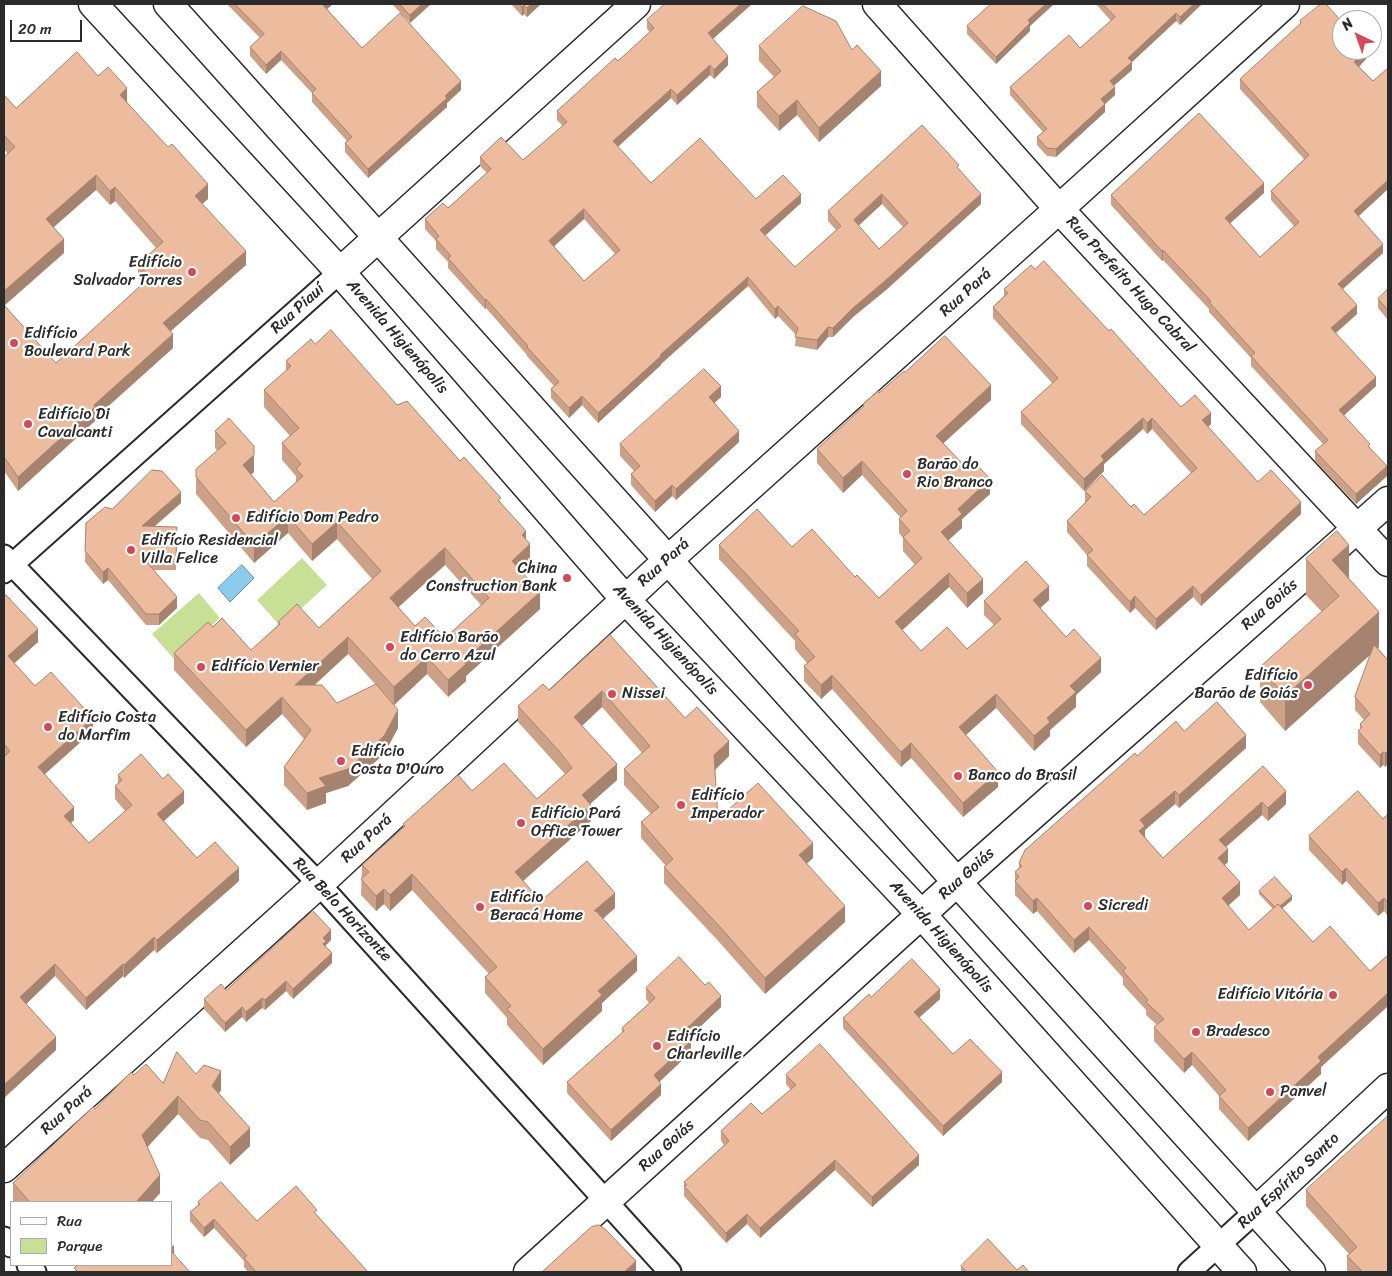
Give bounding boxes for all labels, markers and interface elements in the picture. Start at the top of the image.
scale bar [12,10,85,42]
north arrow [1332,10,1382,60]
text: N [1335,12,1359,37]
text: 20 m [18,16,52,42]
street label: Rua Prefeito Hugo Cabral [1062,213,1198,357]
place label: Edifício Salvador Torres [73,253,182,291]
street label: Rua Pará [936,265,996,321]
marker: Edifício Salvador Torres [186,266,198,278]
street label: Avenida Higienópolis [342,276,452,398]
street label: Rua Piauí [267,280,329,338]
place label: Edifício Boulevard Park [24,324,130,362]
marker: Edifício Boulevard Park [8,337,20,349]
place label: Edifício Di Cavalcanti [38,405,112,443]
marker: Edifício Di Cavalcanti [22,418,34,430]
place label: Barão do Rio Branco [917,455,993,493]
marker: Barão do Rio Branco [901,468,913,480]
place label: Edifício Dom Pedro [246,508,379,528]
marker: Edifício Dom Pedro [230,512,242,524]
place label: Edifício Residencial Villa Felice [141,531,278,569]
street label: Rua Pará [634,535,694,591]
marker: Edifício Residencial Villa Felice [125,544,137,556]
place label: China Construction Bank [426,559,557,597]
marker: China Construction Bank [561,572,573,584]
street label: Rua Goiás [1238,575,1302,635]
street label: Avenida Higienópolis [608,580,722,700]
place label: Edifício Barão do Cerro Azul [400,628,498,666]
marker: Edifício Barão do Cerro Azul [384,641,396,653]
place label: Edifício Vernier [211,657,319,677]
marker: Edifício Vernier [195,661,207,673]
place label: Edifício Barão de Goiás [1194,666,1298,704]
marker: Edifício Barão de Goiás [1302,679,1314,691]
place label: Nissei [622,684,665,704]
marker: Nissei [606,688,618,700]
place label: Edifício Costa do Marfim [58,708,156,746]
marker: Edifício Costa do Marfim [42,721,54,733]
place label: Edifício Costa D¹Ouro [351,742,444,780]
marker: Edifício Costa D¹Ouro [335,755,347,767]
place label: Banco do Brasil [968,766,1077,786]
marker: Banco do Brasil [952,770,964,782]
place label: Edifício Imperador [691,786,764,824]
marker: Edifício Imperador [675,799,687,811]
place label: Edifício Pará Office Tower [531,804,622,842]
street label: Rua Pará [337,811,397,867]
marker: Edifício Pará Office Tower [515,817,527,829]
street label: Rua Goiás [935,844,999,904]
street label: Rua Belo Horizonte [289,854,395,966]
street label: Avenida Higienópolis [885,877,997,997]
place label: Edifício Beracá Home [490,888,583,926]
place label: Sicredi [1098,896,1148,916]
marker: Sicredi [1082,900,1094,912]
marker: Edifício Beracá Home [474,901,486,913]
place label: Edifício Vitória [1217,985,1323,1005]
marker: Edifício Vitória [1327,989,1339,1001]
place label: Bradesco [1206,1022,1270,1042]
marker: Bradesco [1190,1026,1202,1038]
place label: Edifício Charleville [667,1027,742,1065]
marker: Edifício Charleville [651,1040,663,1052]
place label: Panvel [1280,1082,1327,1102]
street label: Rua Pará [37,1083,97,1139]
marker: Panvel [1264,1086,1276,1098]
street label: Rua Goiás [635,1116,699,1176]
street label: Rua Espírito Santo [1234,1129,1344,1233]
legend [10,1201,172,1266]
text: Rua [57,1208,82,1234]
text: Parque [57,1233,102,1259]

